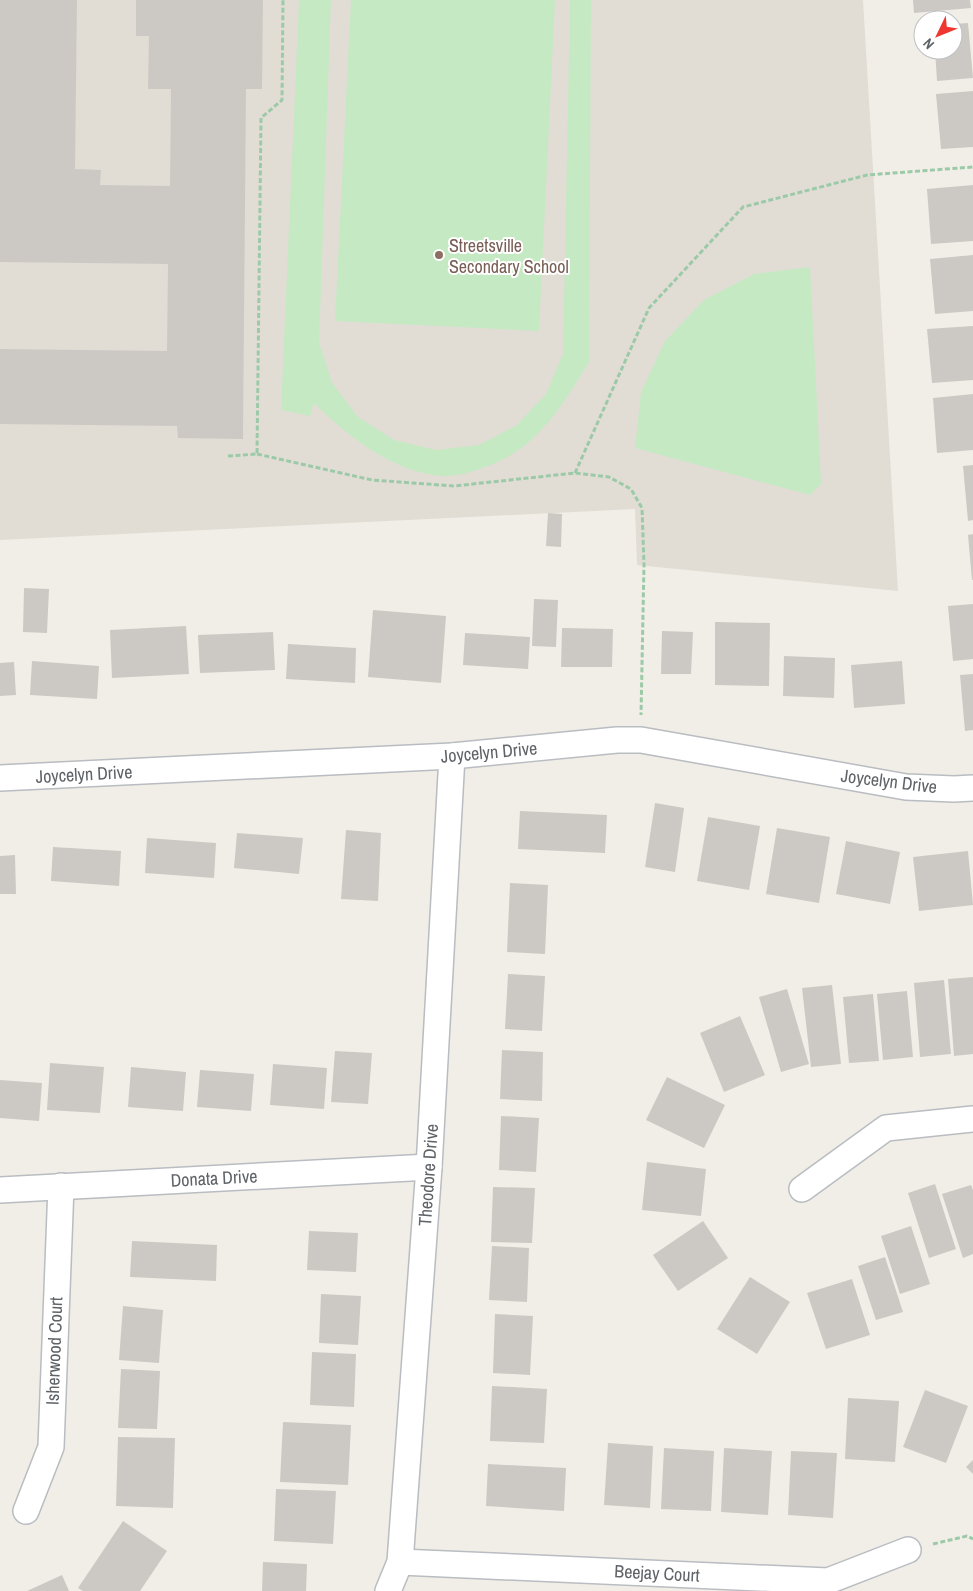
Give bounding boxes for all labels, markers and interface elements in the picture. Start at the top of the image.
north arrow [913,10,963,60]
text: N [919,35,938,53]
place label: Streetsville Secondary School [449,233,569,279]
marker: Streetsville Secondary School [433,249,445,261]
street label: Joycelyn Drive [440,735,538,769]
street label: Joycelyn Drive [35,759,133,789]
street label: Joycelyn Drive [839,763,939,799]
street label: Theodore Drive [412,1123,444,1227]
street label: Donata Drive [170,1163,258,1193]
street label: Isherwood Court [40,1296,68,1406]
street label: Beejay Court [614,1558,700,1588]

